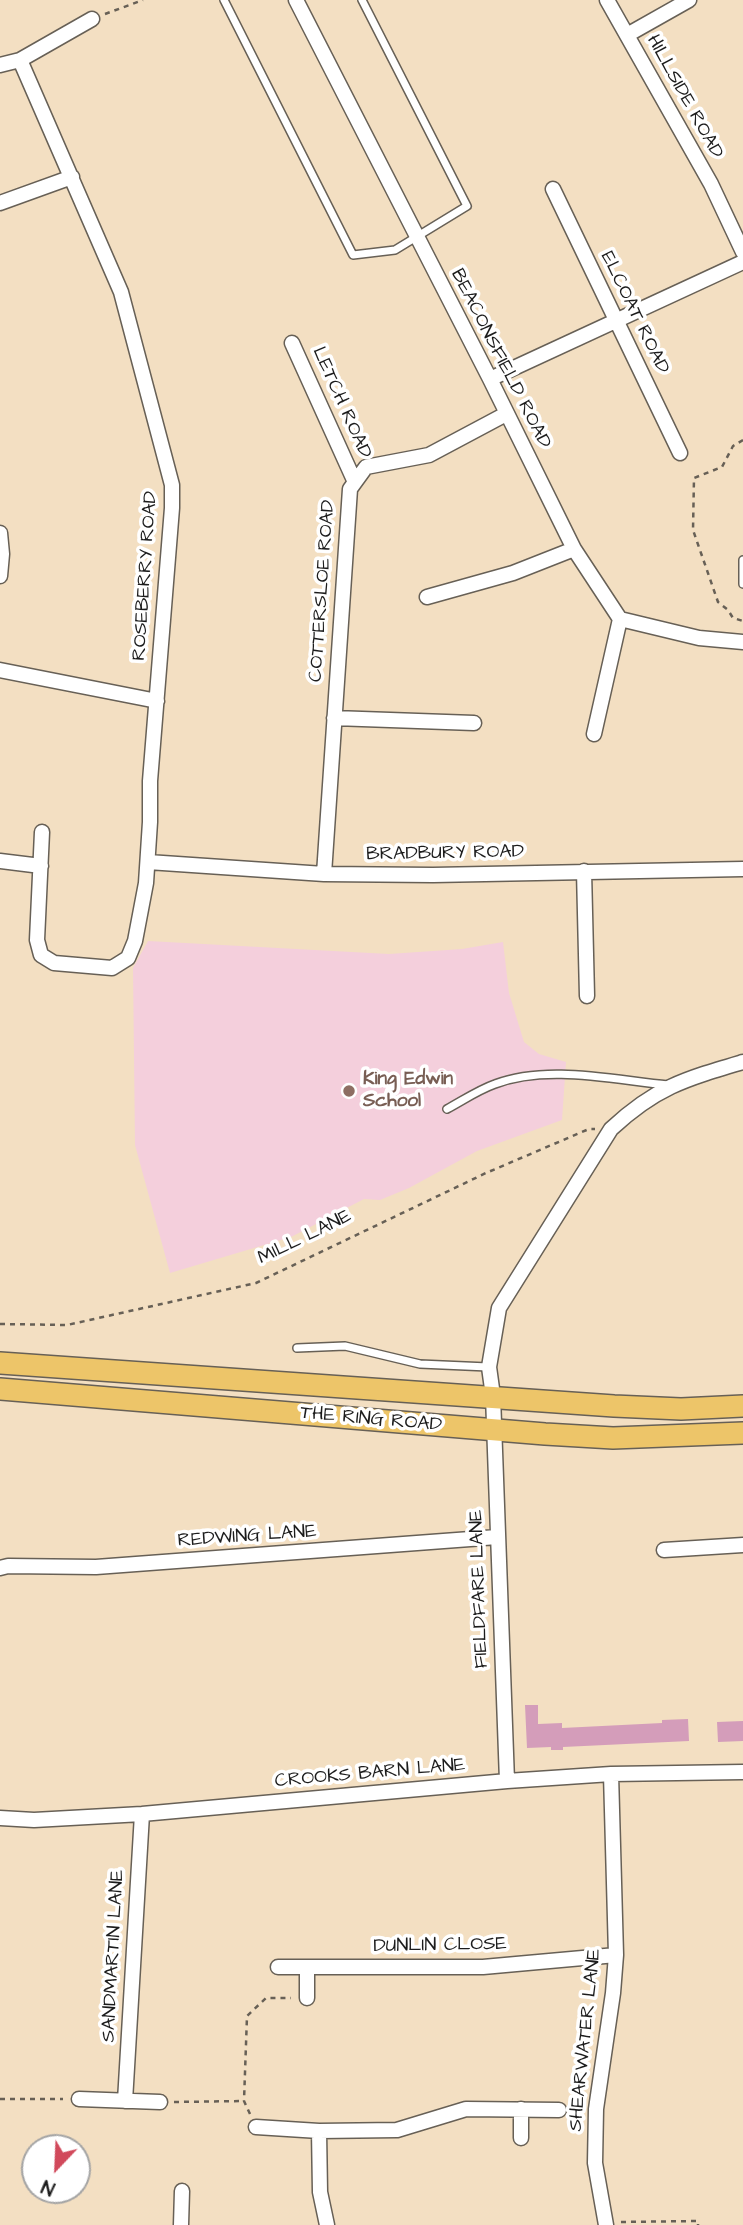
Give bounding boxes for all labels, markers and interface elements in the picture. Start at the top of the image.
street label: HILLSIDE ROAD [641,31,727,163]
street label: ELCOAT ROAD [595,248,673,378]
street label: BEACONSFIELD ROAD [445,265,555,453]
street label: LETCH ROAD [306,344,376,462]
street label: ROSEBERRY ROAD [129,490,163,662]
street label: COTTERSLOE ROAD [305,499,341,683]
street label: BRADBURY ROAD [366,841,524,867]
place label: King Edwin School [363,1069,453,1113]
marker: King Edwin School [341,1083,357,1099]
street label: MILL LANE [255,1206,355,1270]
street label: THE RING ROAD [299,1402,443,1438]
street label: FIELDFARE LANE [466,1509,494,1669]
street label: REDWING LANE [177,1521,317,1553]
street label: CROOKS BARN LANE [274,1754,466,1794]
street label: SANDMARTIN LANE [98,1869,130,2043]
street label: DUNLIN CLOSE [373,1933,507,1959]
street label: SHEARWATER LANE [565,1948,607,2132]
north arrow [21,2134,91,2204]
text: N [38,2172,59,2202]

